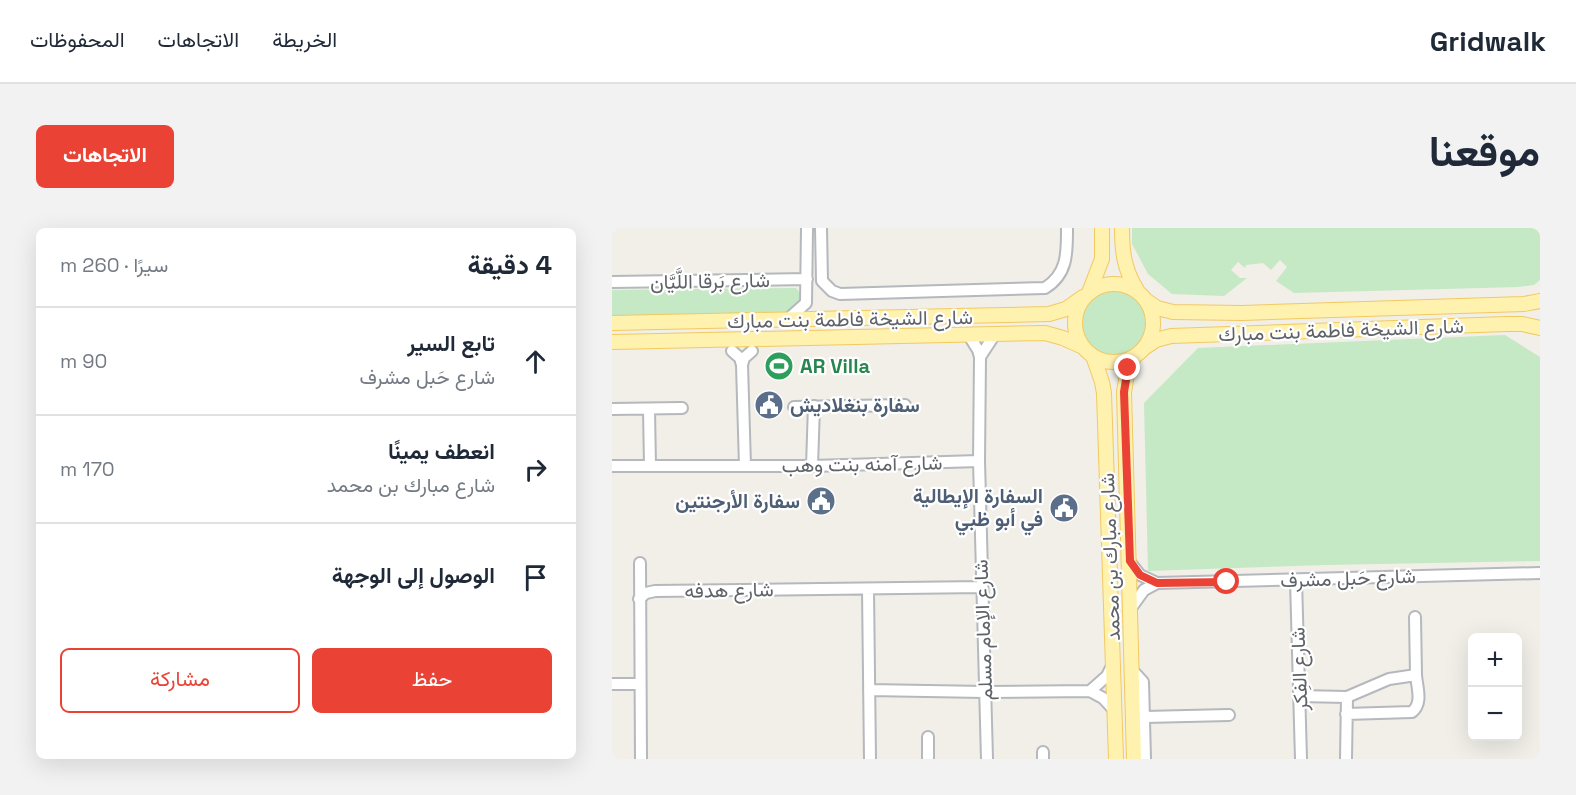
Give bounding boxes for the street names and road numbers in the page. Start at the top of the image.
street label: شارع بَرقا اللَّيَّان [650,266,770,296]
street label: شارع الشيخة فاطمة بنت مبارك [727,304,973,335]
street label: شارع الشيخة فاطمة بنت مبارك [1218,313,1464,348]
street label: شارع آمنه بنت وهب [781,450,943,479]
street label: شارع مبارك بن محمد [1094,472,1127,642]
street label: شارع الإمام مسلم [968,559,999,701]
street label: شارع حَبل مشرف [1280,563,1416,594]
street label: شارع هدفه [684,576,774,605]
street label: شارع الفِكر [1285,627,1314,712]

